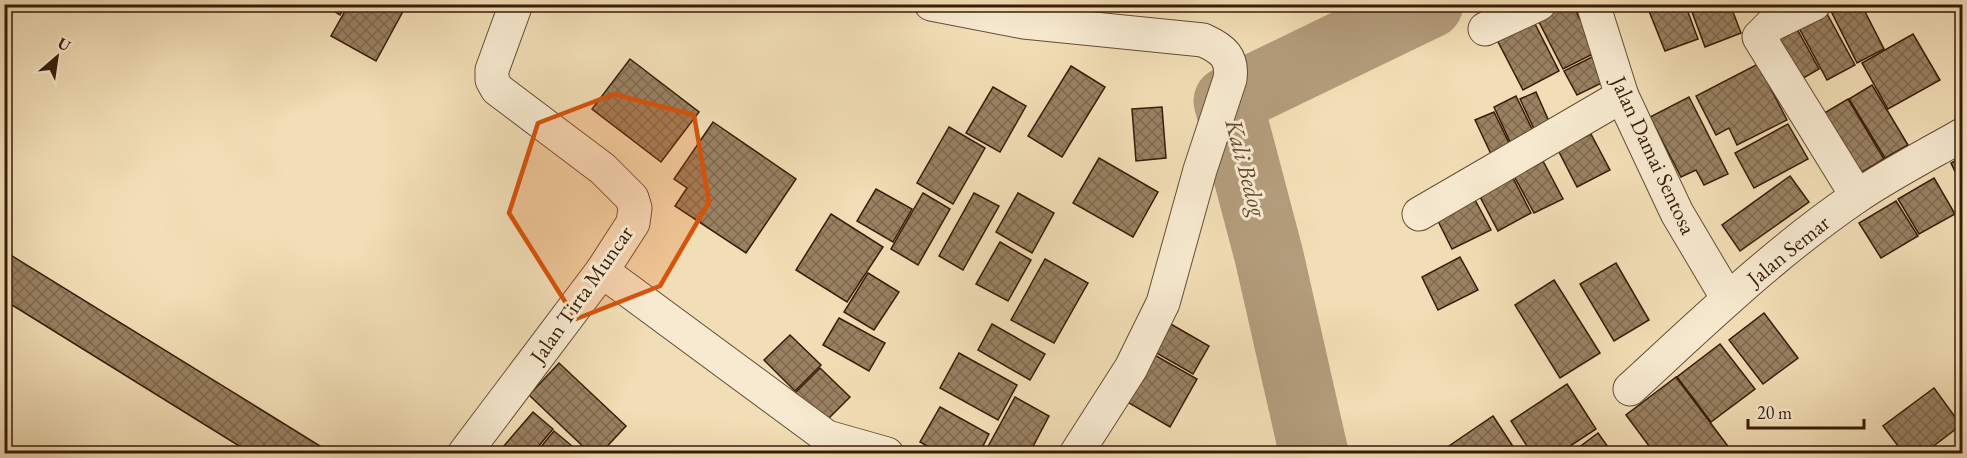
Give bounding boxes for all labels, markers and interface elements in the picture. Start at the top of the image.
north arrow [27,27,87,87]
text: U [54,32,74,56]
street label: Jalan Damai Sentosa [1603,70,1703,239]
water label: Kali Bedog [1218,115,1275,221]
street label: Jalan Semar [1739,208,1836,294]
street label: Jalan Tirta Muncar [522,219,640,370]
scale bar [1748,392,1864,430]
text: 20 m [1757,401,1792,424]

